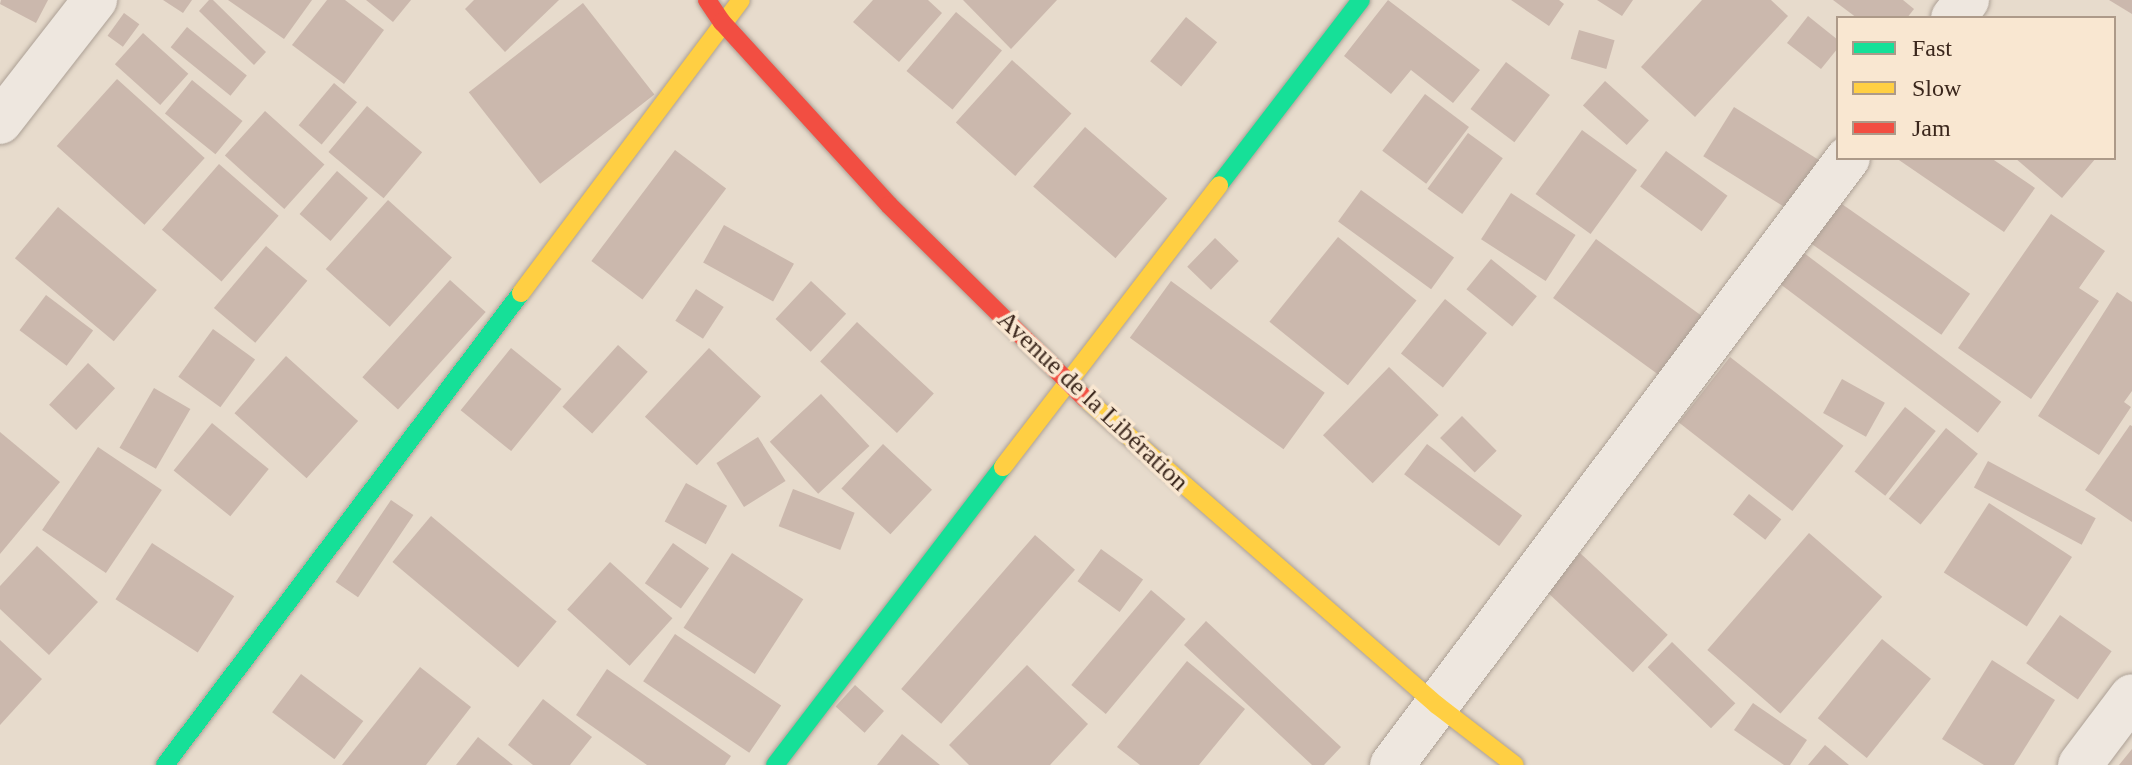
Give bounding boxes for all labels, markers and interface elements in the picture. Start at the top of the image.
legend [1836,16,2116,160]
text: Fast [1912,35,1952,61]
text: Slow [1912,75,1961,101]
text: Jam [1912,115,1951,141]
street label: Avenue de la Libération [991,304,1195,498]

